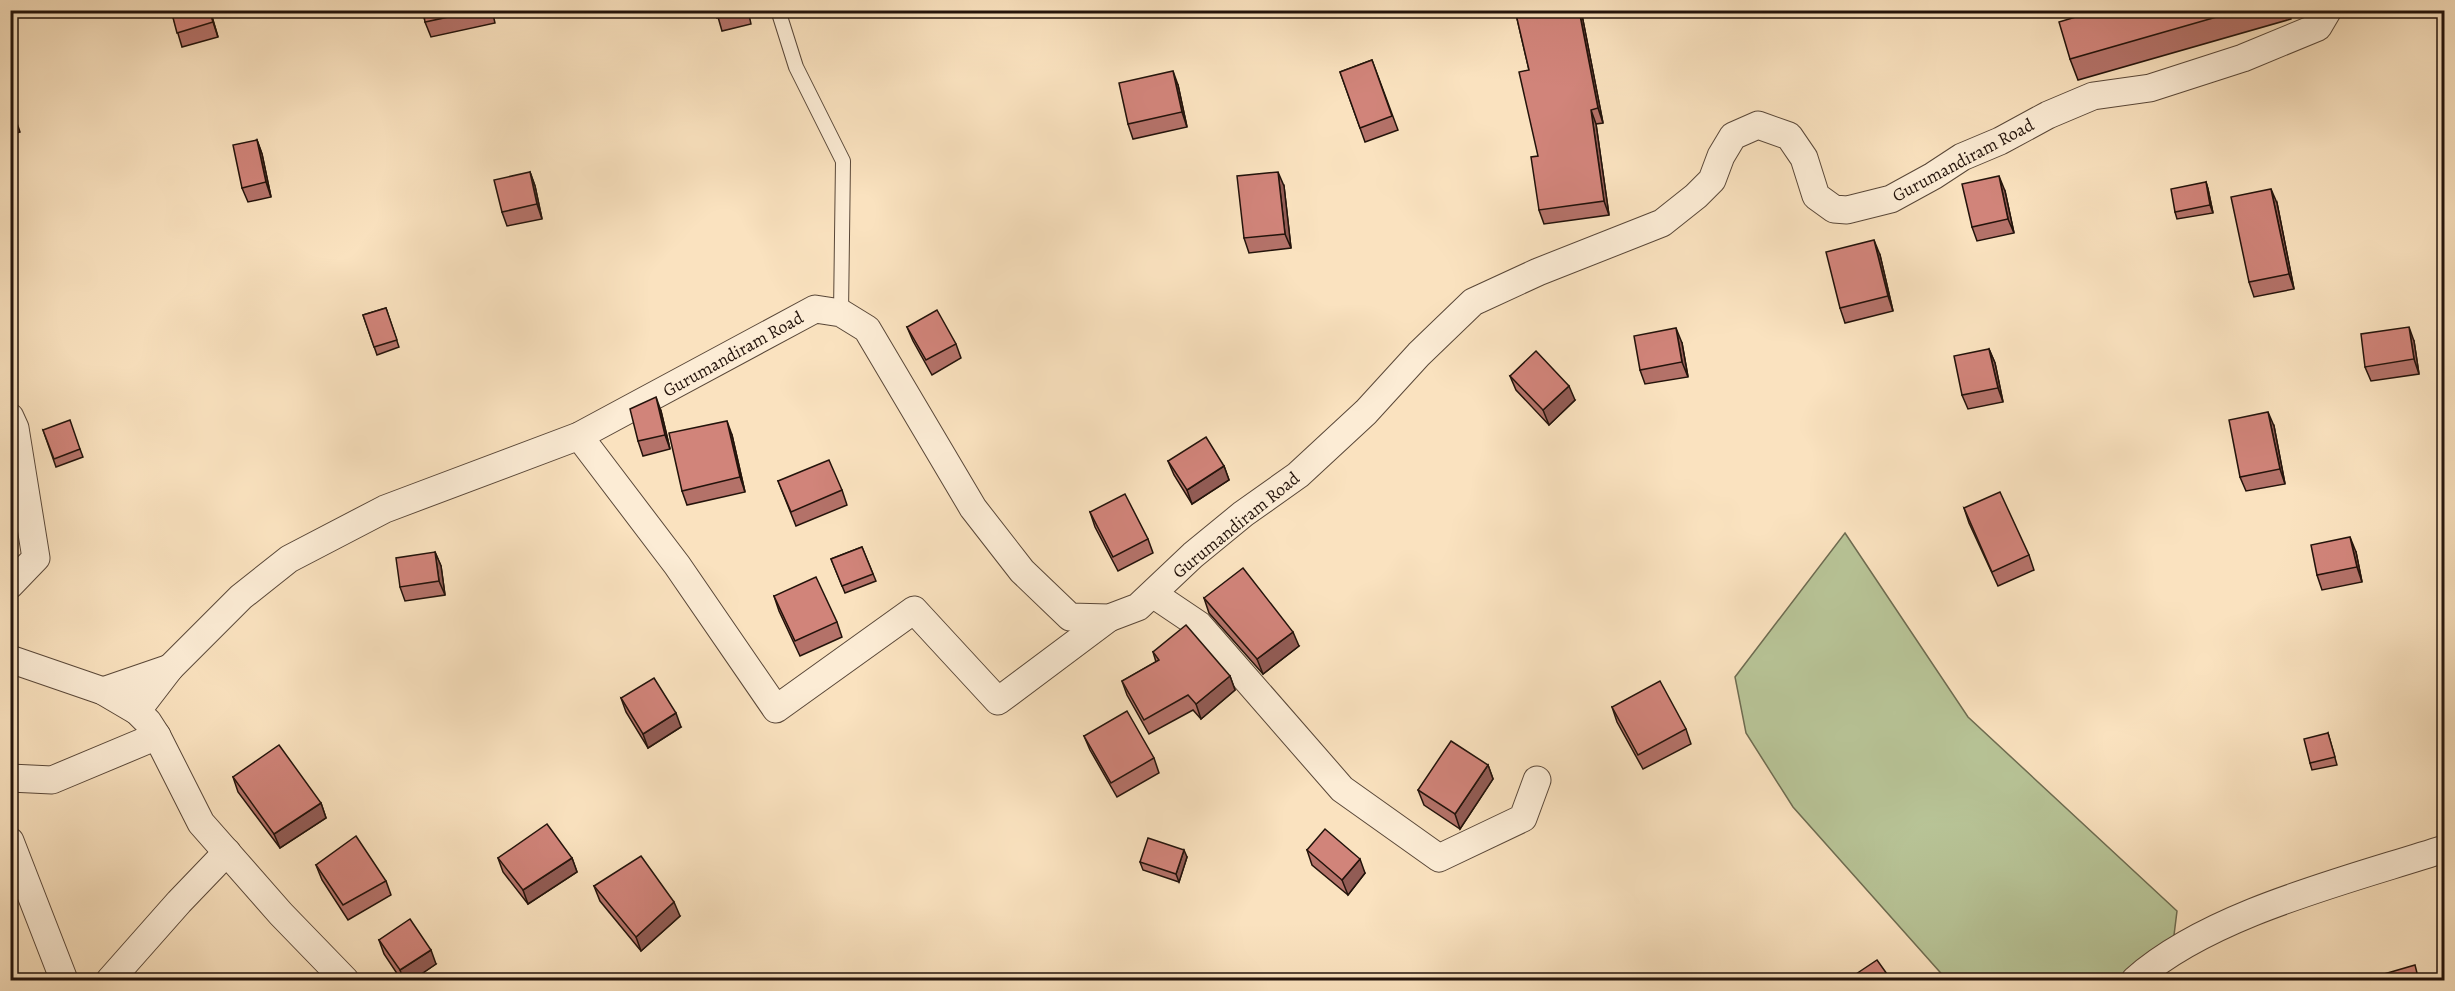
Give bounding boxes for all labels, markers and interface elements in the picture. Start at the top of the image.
street label: Gurumandiram Road [1888,112,2038,207]
street label: Gurumandiram Road [658,305,808,403]
street label: Gurumandiram Road [1167,466,1305,584]

